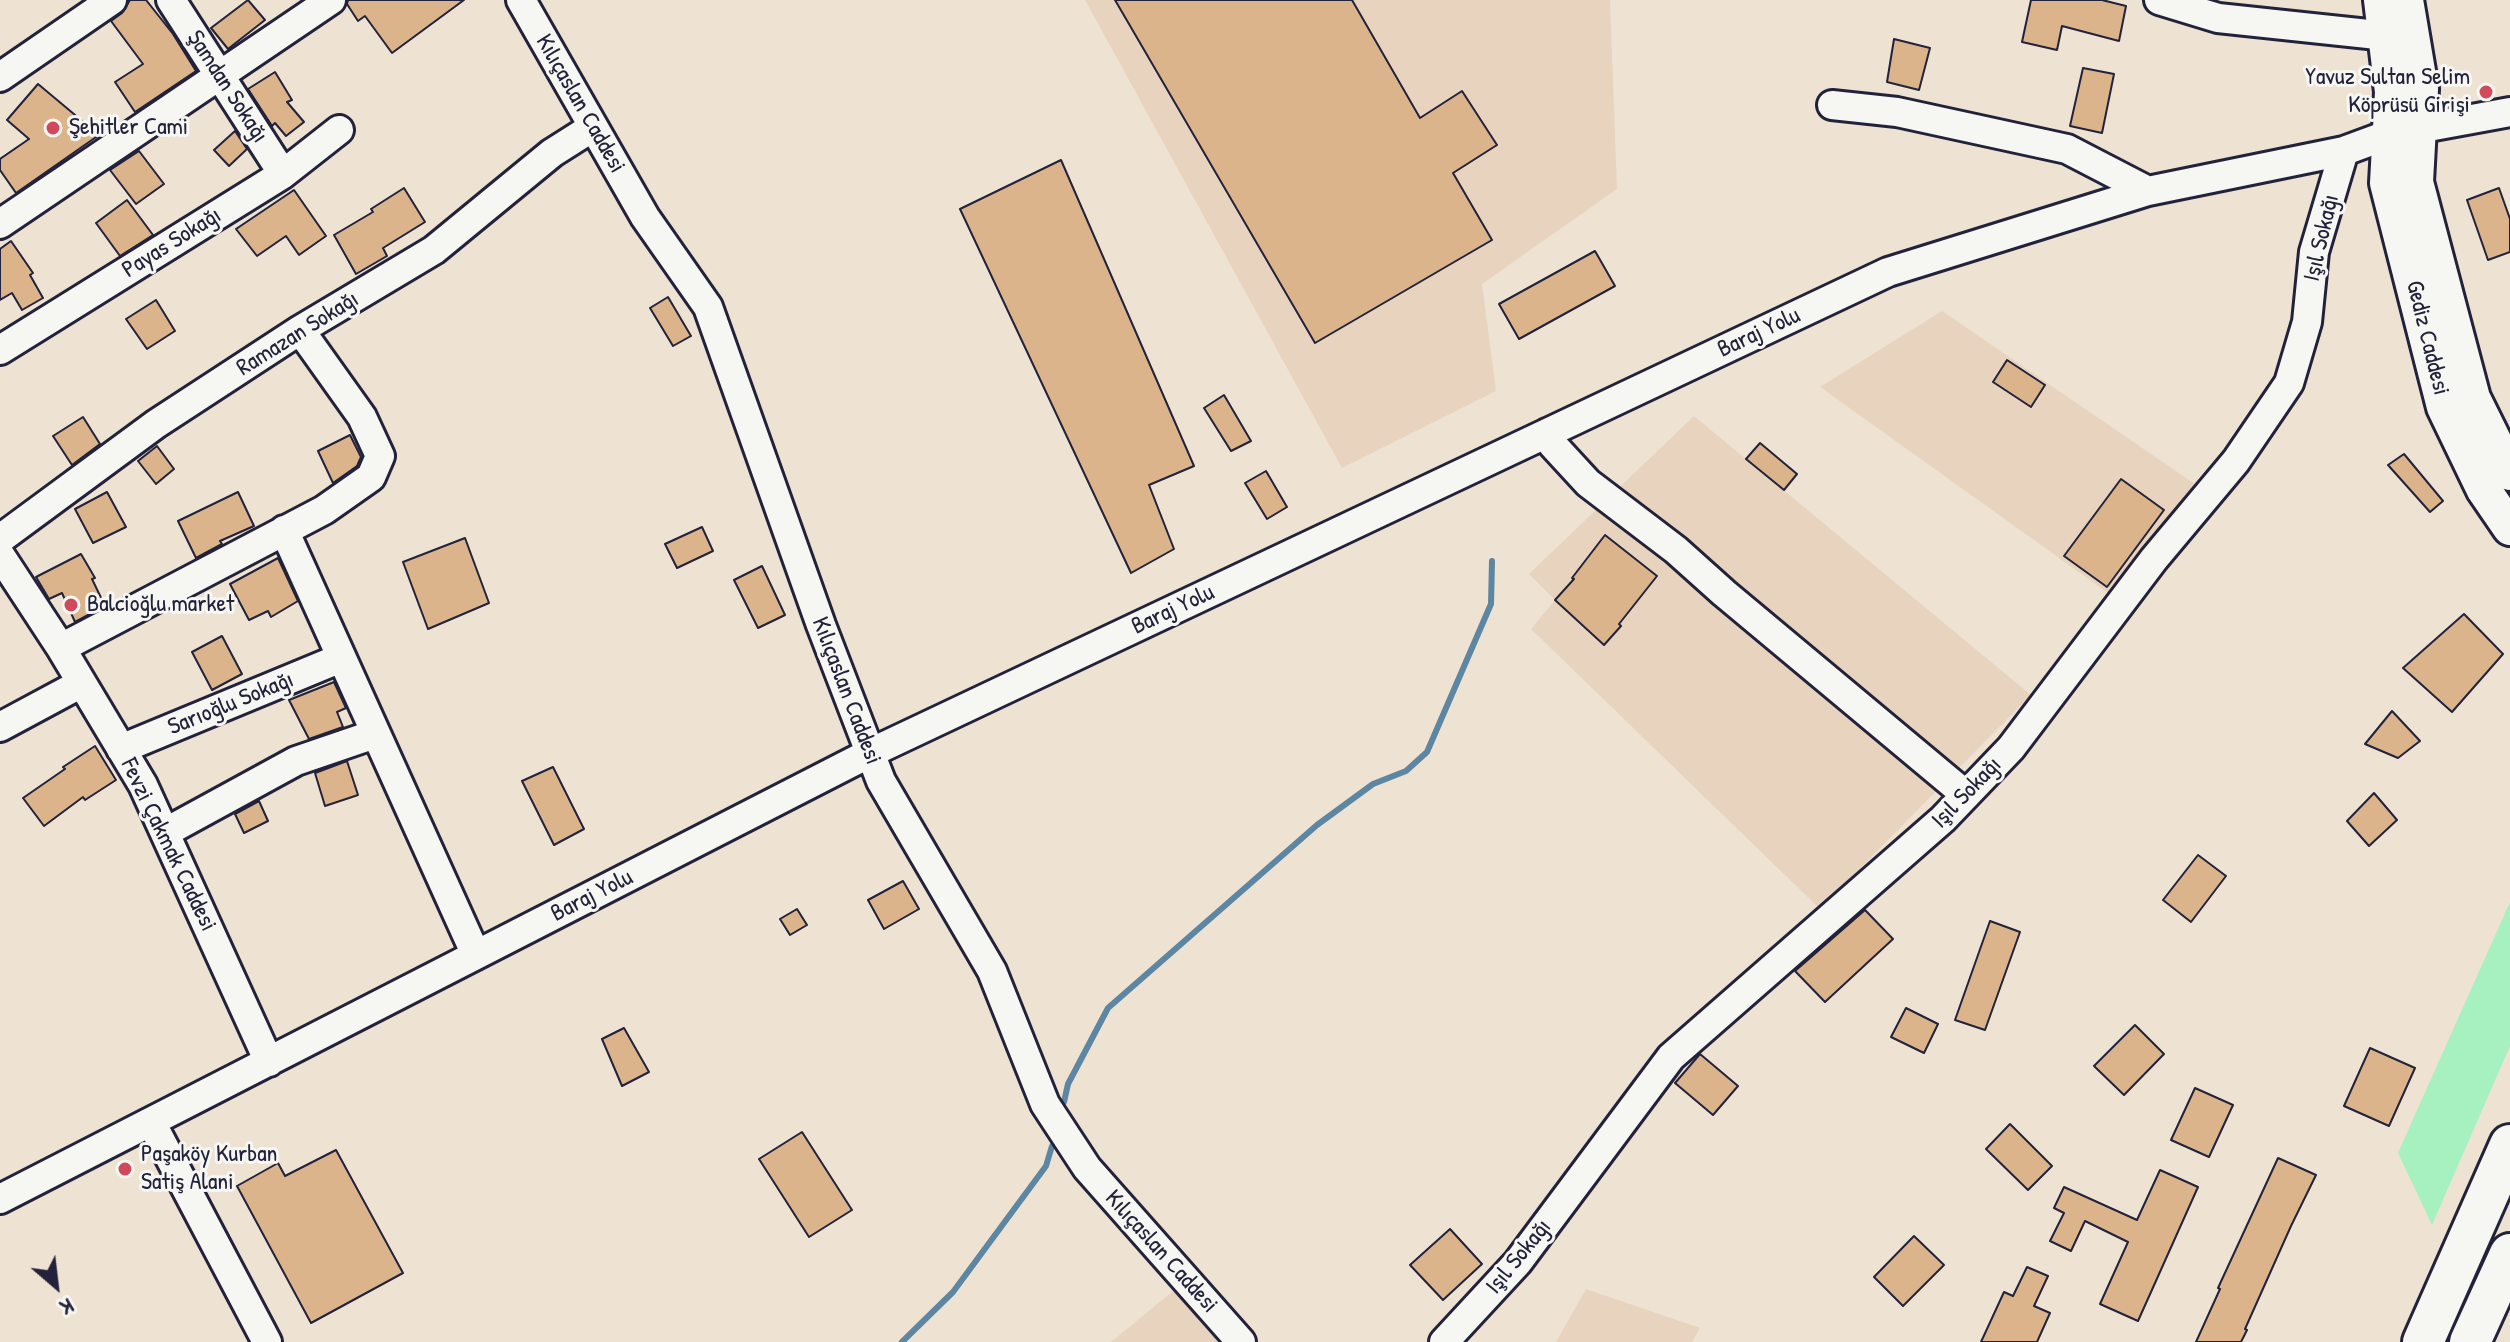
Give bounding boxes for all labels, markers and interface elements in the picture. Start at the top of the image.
street label: Şamdan Sokağı [180,25,274,149]
street label: Kılıçaslan Caddesi [529,30,631,178]
place label: Yavuz Sultan Selim Köprüsü Girişi [2305,64,2470,120]
marker: Yavuz Sultan Selim Köprüsü Girişi [2477,83,2495,101]
place label: Şehitler Cami [69,114,188,142]
marker: Şehitler Cami [44,119,62,137]
street label: Işıl Sokağı [2298,192,2346,284]
street label: Payas Sokağı [117,201,227,285]
street label: Gediz Caddesi [2399,278,2455,398]
street label: Ramazan Sokağı [232,285,364,383]
street label: Baraj Yolu [1713,301,1805,365]
street label: Baraj Yolu [1127,578,1219,642]
place label: Balcioğlu market [87,591,234,619]
marker: Balcioğlu market [62,596,80,614]
street label: Kılıçaslan Caddesi [805,613,887,769]
street label: Sarıoğlu Sokağı [164,666,298,742]
street label: Işıl Sokağı [1926,751,2008,835]
street label: Fevzi Çakmak Caddesi [114,754,222,936]
street label: Baraj Yolu [546,863,638,929]
place label: Paşaköy Kurban Satiş Alani [141,1141,277,1197]
marker: Paşaköy Kurban Satiş Alani [116,1160,134,1178]
street label: Kılıçaslan Caddesi [1098,1185,1224,1319]
street label: Işıl Sokağı [1480,1214,1558,1300]
north arrow [16,1246,96,1326]
text: K [55,1291,79,1323]

